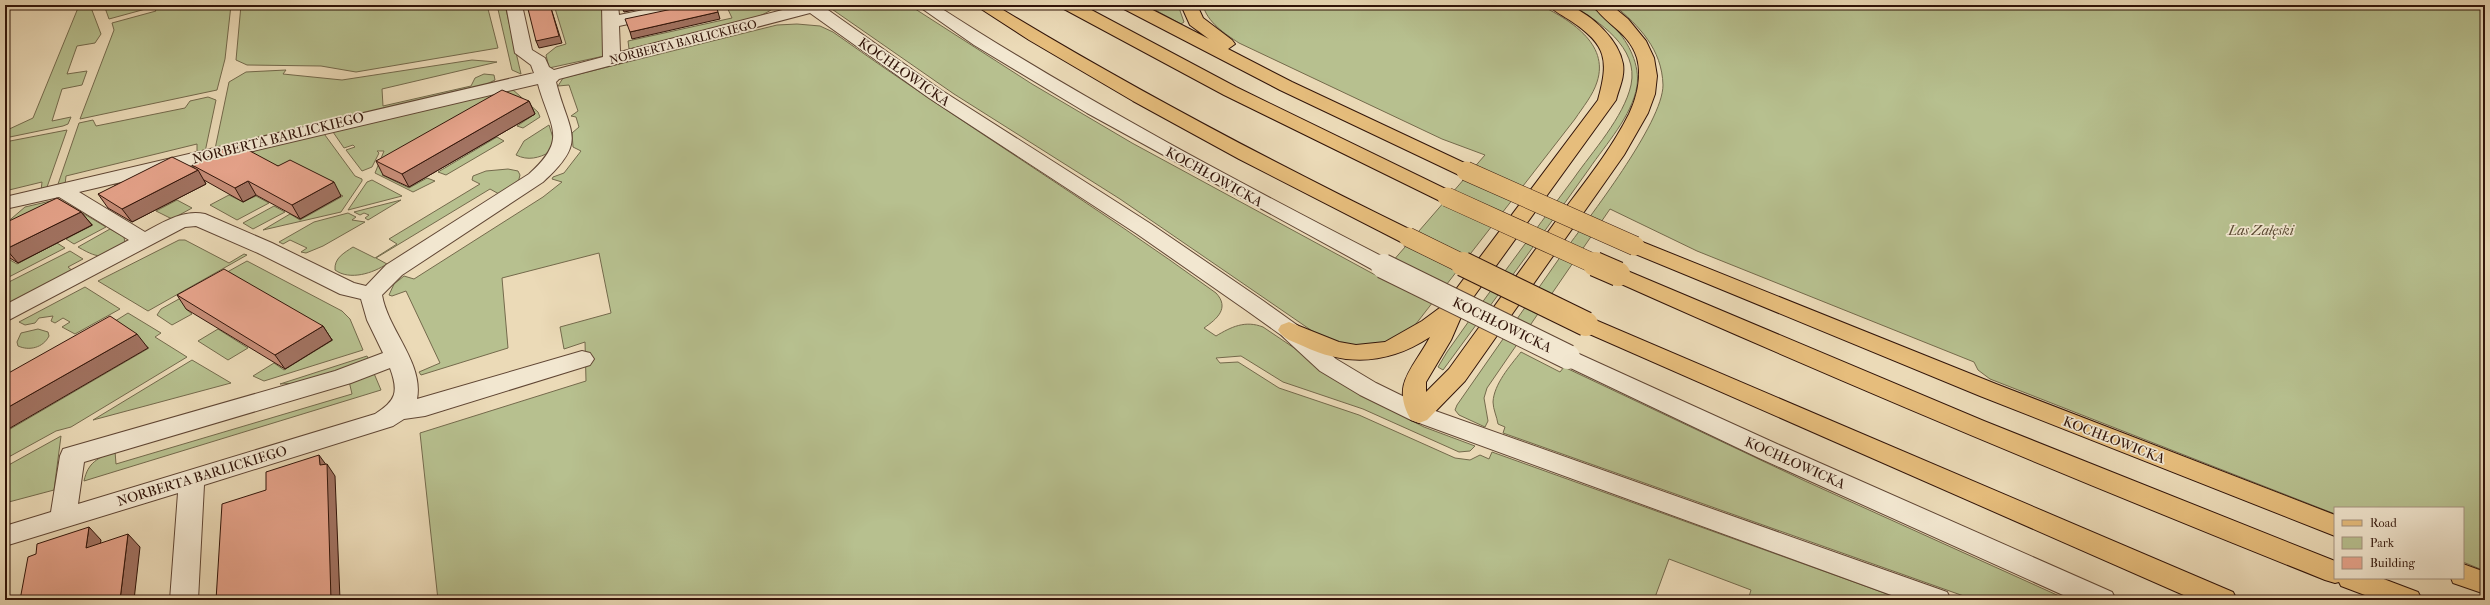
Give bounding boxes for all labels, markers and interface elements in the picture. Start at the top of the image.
street label: NORBERTA BARLICKIEGO [608,17,758,67]
street label: KOCHŁOWICKA [855,34,954,110]
street label: NORBERTA BARLICKIEGO [190,108,366,168]
street label: KOCHŁOWICKA [1163,143,1266,211]
park label: Las Załęski [2227,222,2295,239]
street label: KOCHŁOWICKA [1450,294,1555,357]
street label: KOCHŁOWICKA [2061,413,2168,468]
street label: KOCHŁOWICKA [1742,433,1849,493]
street label: NORBERTA BARLICKIEGO [115,442,289,510]
legend [2334,507,2464,579]
text: Road [2370,516,2397,530]
text: Park [2370,536,2395,550]
text: Building [2370,556,2415,570]

